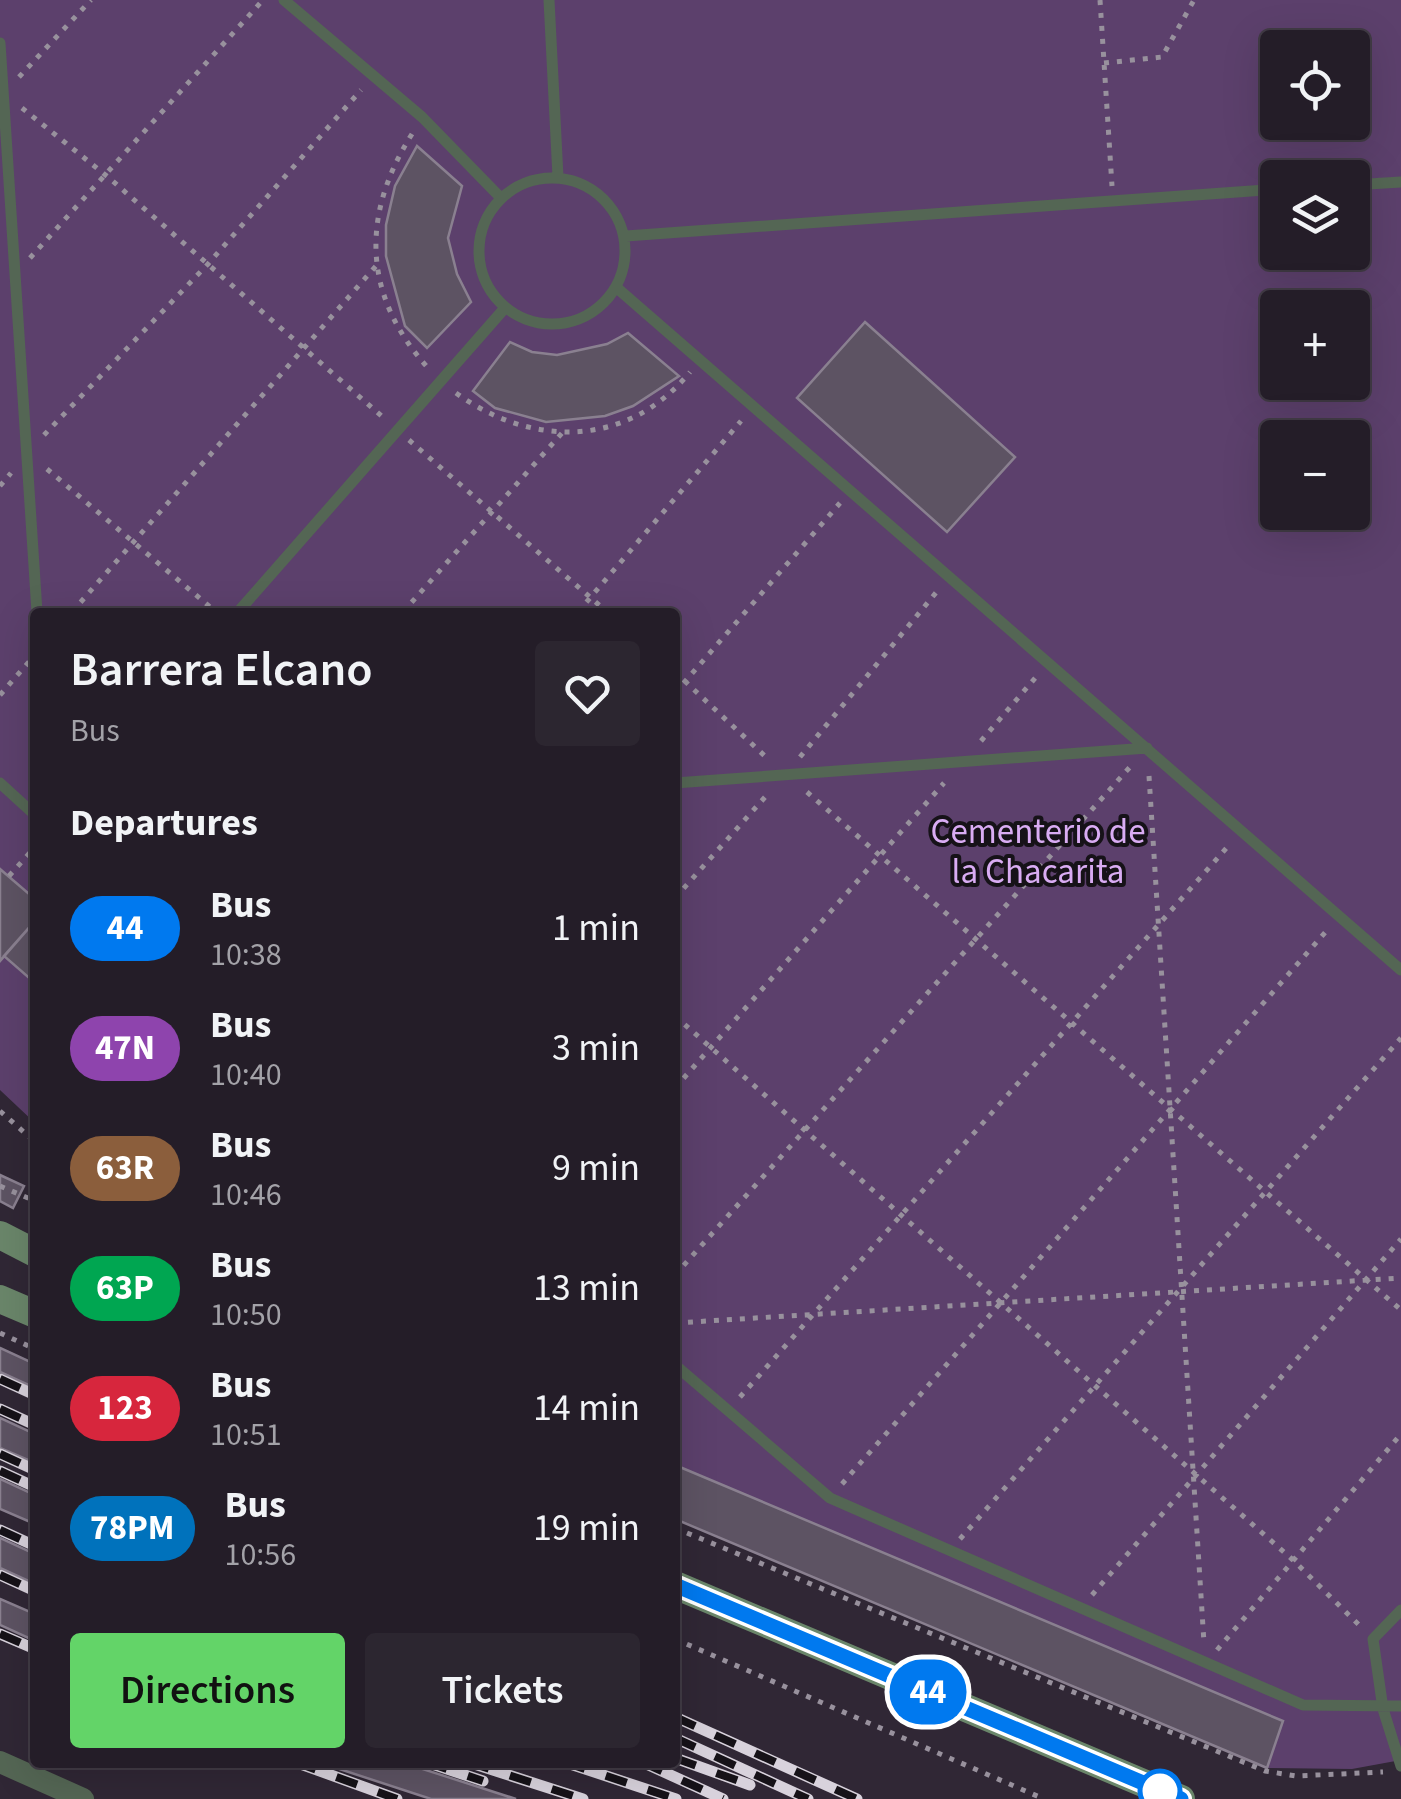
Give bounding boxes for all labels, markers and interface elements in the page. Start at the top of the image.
map controls [1260,30,1370,530]
button: locate [1260,30,1370,140]
button: layers [1260,160,1370,270]
button: + [1260,290,1370,400]
button: − [1260,420,1370,530]
text: Barrera Elcano [70,636,373,704]
button: heart [535,641,640,746]
text: Bus [70,708,120,754]
text: Departures [70,796,258,850]
park label: Cementerio de la Chacarita [930,807,1146,897]
text: Bus [210,878,271,932]
text: 1 min [552,901,640,955]
text: 44 [107,903,143,953]
text: 10:38 [210,932,282,978]
text: Bus [210,998,271,1052]
text: 3 min [552,1021,640,1075]
text: 47N [95,1023,155,1073]
text: 10:40 [210,1052,282,1098]
text: Bus [210,1118,271,1172]
text: 9 min [552,1141,640,1195]
text: 63R [96,1143,154,1193]
text: 10:46 [210,1172,282,1218]
text: Bus [210,1238,271,1292]
text: 13 min [533,1261,640,1315]
text: 63P [96,1263,154,1313]
text: 10:50 [210,1292,282,1338]
text: Bus [210,1358,271,1412]
text: 14 min [533,1381,640,1435]
text: 123 [97,1383,153,1433]
text: 10:51 [210,1412,282,1458]
text: Bus [225,1478,286,1532]
text: 19 min [533,1501,640,1555]
text: 78PM [90,1503,175,1553]
text: 10:56 [225,1532,296,1578]
button: Directions [70,1633,345,1748]
button: Tickets [365,1633,640,1748]
line badge: 44 [883,1660,973,1724]
text: 44 [910,1667,946,1717]
unlabelled marker [1139,1770,1181,1799]

